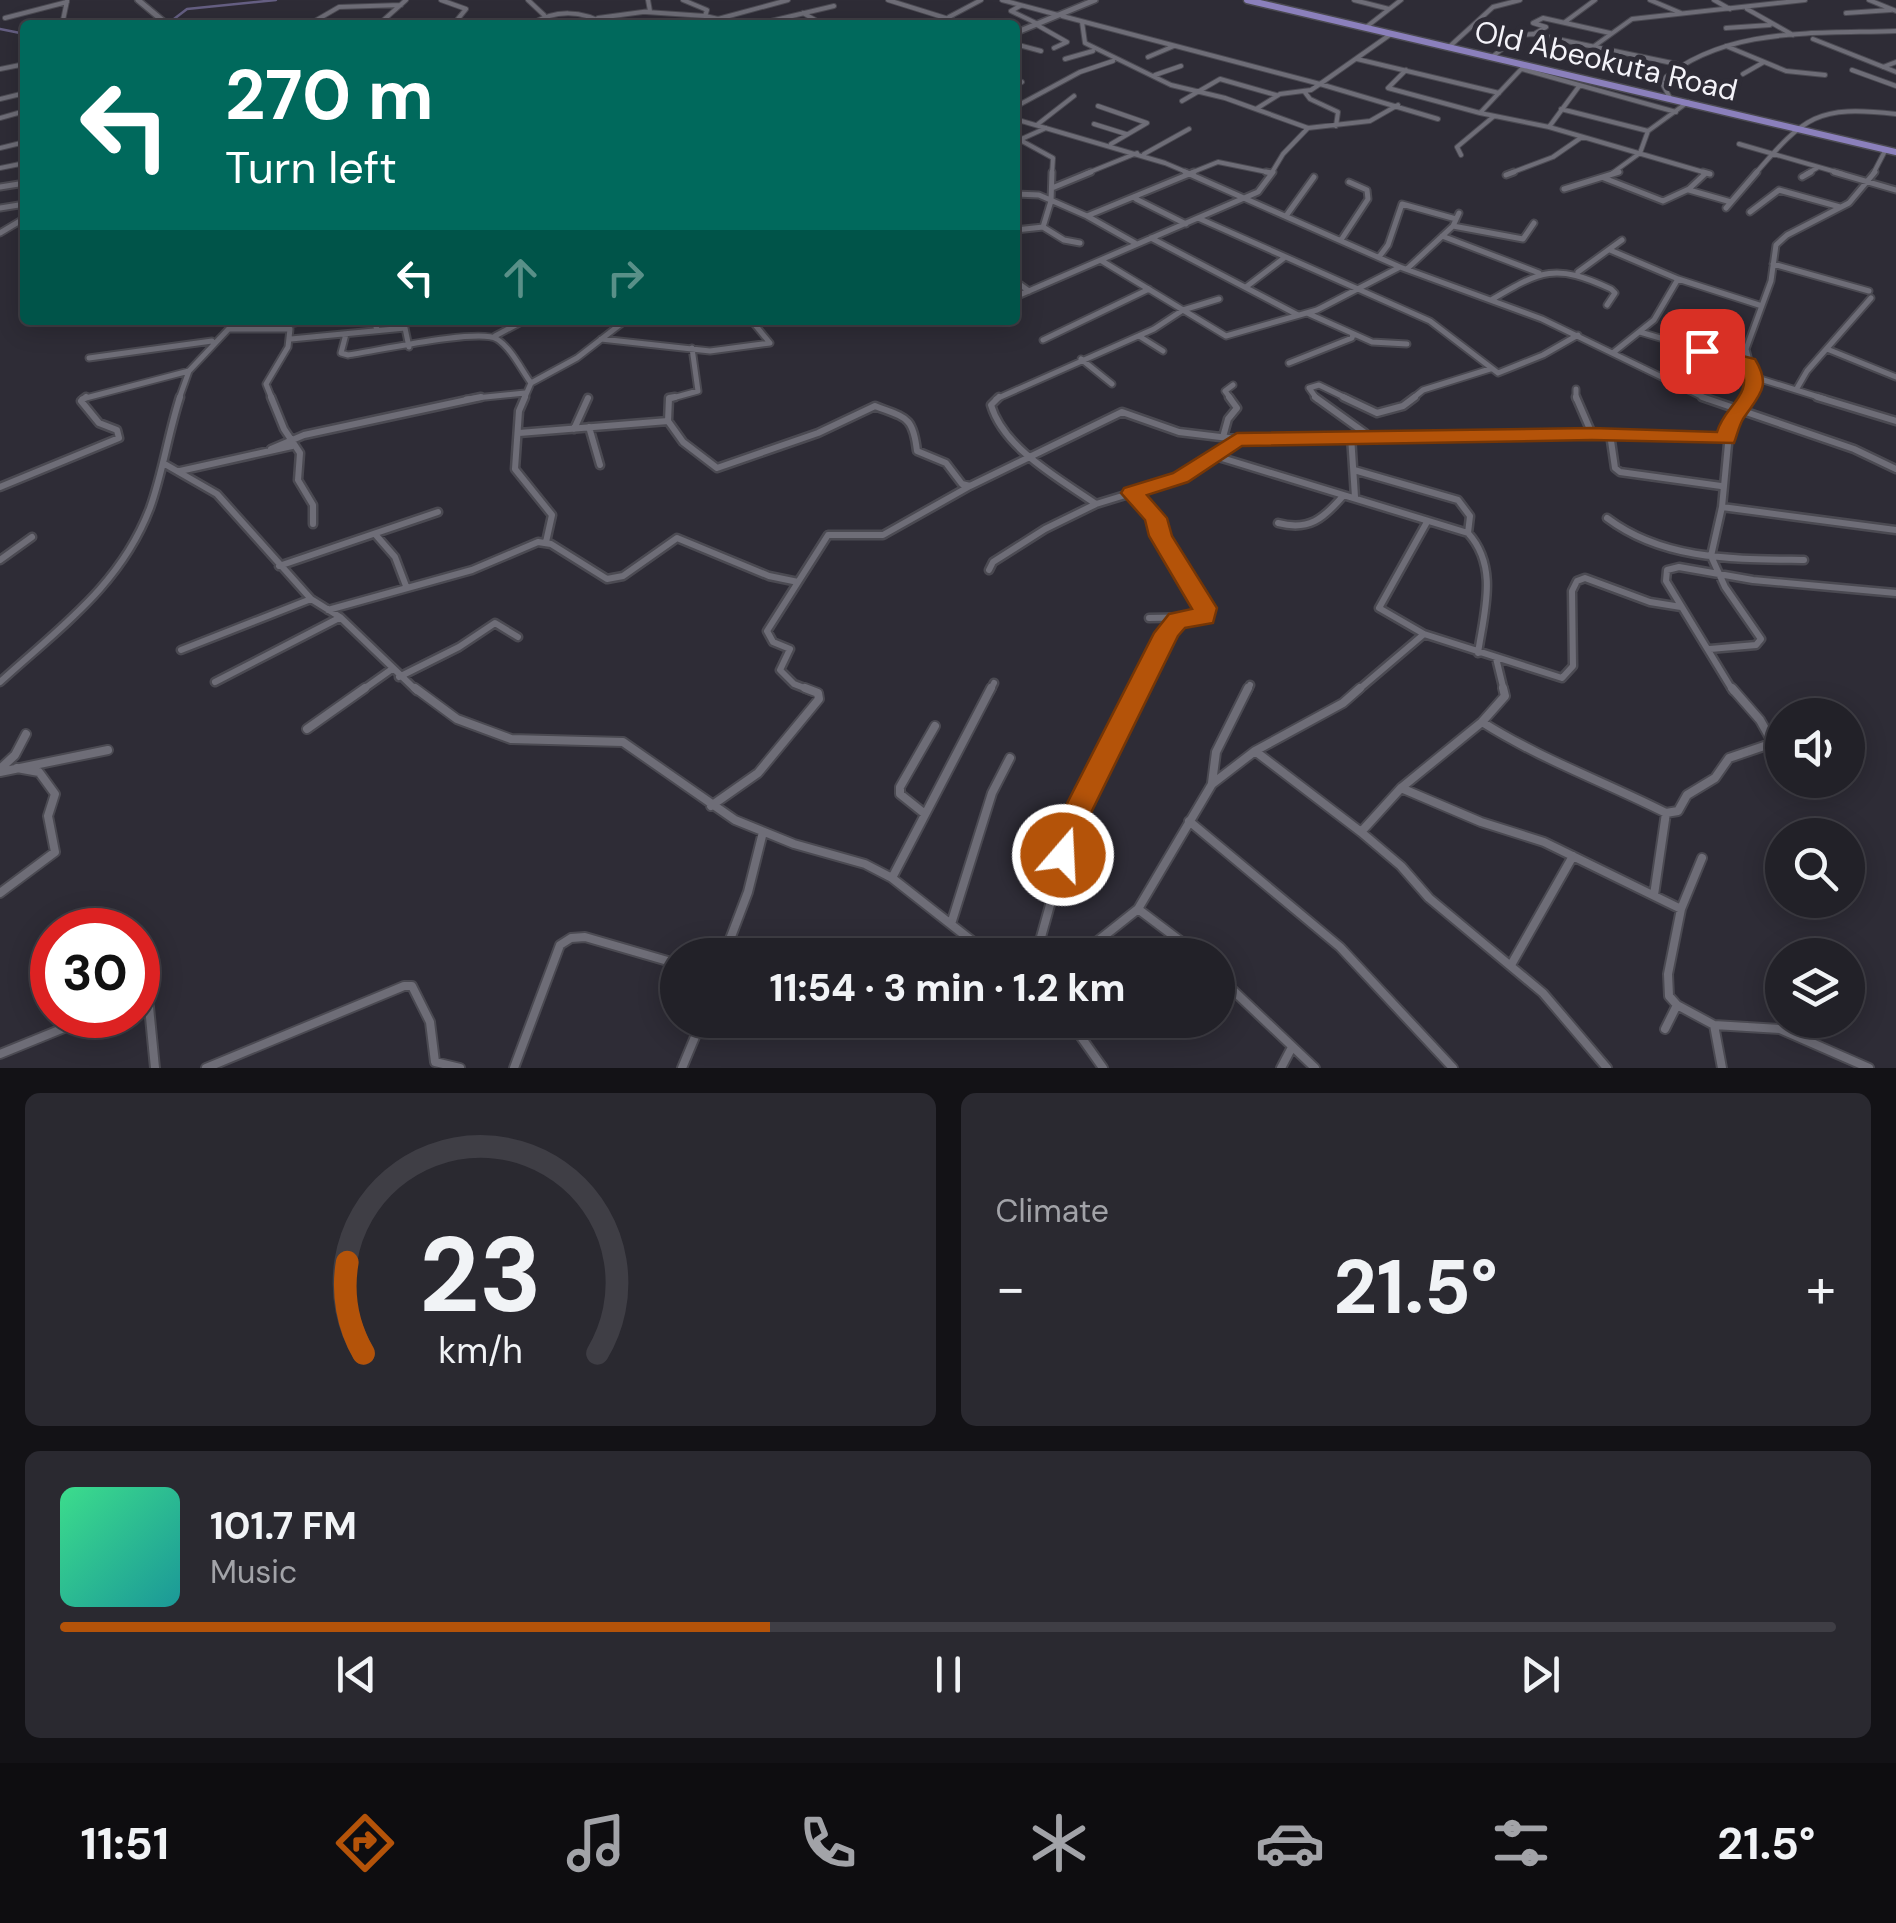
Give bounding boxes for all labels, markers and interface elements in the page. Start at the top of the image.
street label: Old Abeokuta Road [1471,11,1741,110]
text: 270 m [225,50,434,141]
icon: left [60,60,190,190]
text: Turn left [225,138,397,197]
icon: left [388,250,443,305]
icon: ahead [493,250,548,305]
icon: right [598,250,653,305]
pin [1660,309,1745,394]
icon: arrive [1675,324,1730,379]
map controls [1765,698,1865,1038]
button: sound [1765,698,1865,798]
position arrow [1011,803,1115,907]
button: search [1765,818,1865,918]
speed limit sign: 30 [30,908,160,1038]
button: layers [1765,938,1865,1038]
text: 11:54 · 3 min · 1.2 km [769,963,1126,1013]
text: Climate [996,1190,1109,1232]
text: 23 [419,1208,542,1343]
text: 21.5° [1334,1239,1498,1336]
text: − [996,1252,1026,1324]
text: + [1806,1252,1836,1324]
text: km/h [438,1328,522,1374]
text: 101.7 FM [210,1501,357,1551]
text: Music [210,1551,297,1593]
icon: previous [329,1647,384,1702]
icon: pause [921,1647,976,1702]
icon: next [1513,1647,1568,1702]
icon: directions [330,1808,400,1878]
icon: music [561,1808,631,1878]
icon: phone [793,1808,863,1878]
icon: climate [1024,1808,1094,1878]
icon: car [1255,1808,1325,1878]
icon: filters [1486,1808,1556,1878]
text: 11:51 [81,1814,169,1873]
text: 21.5° [1717,1814,1815,1873]

